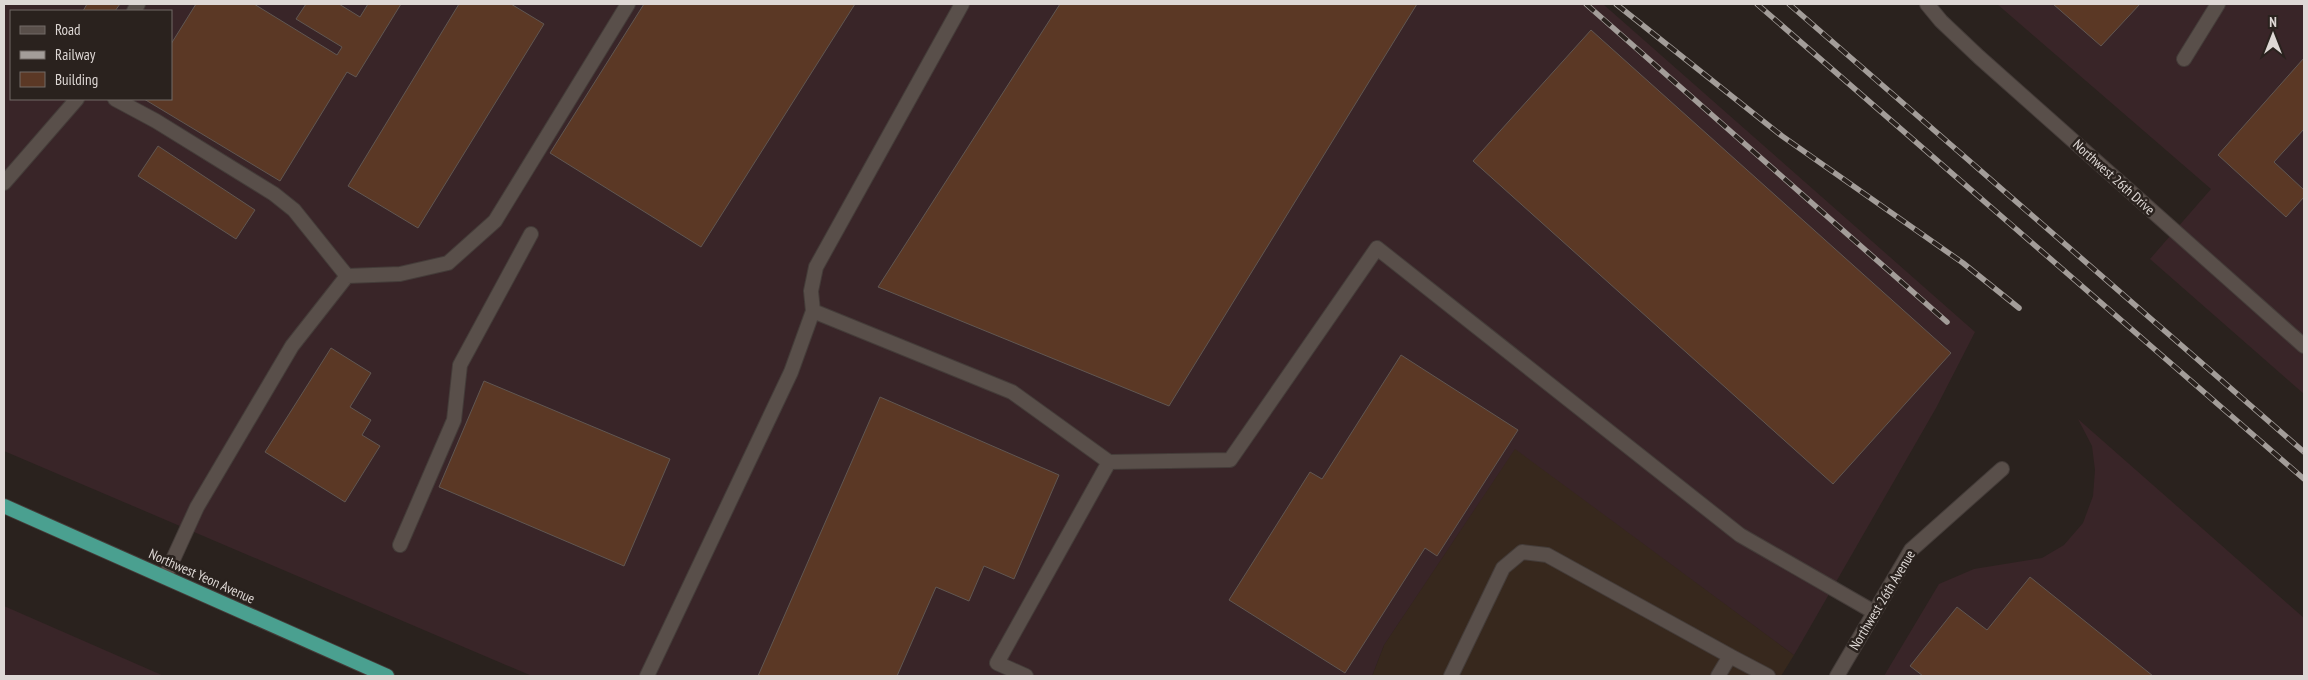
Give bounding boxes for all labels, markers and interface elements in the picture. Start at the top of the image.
legend [10,10,172,100]
north arrow [2248,10,2298,60]
text: N [2269,13,2277,31]
text: Road [55,20,81,39]
text: Railway [55,45,96,64]
text: Building [55,70,98,89]
street label: Northwest 26th Drive [2069,135,2159,219]
street label: Northwest Yeon Avenue [146,545,258,608]
street label: Northwest 26th Avenue [1845,546,1919,653]

